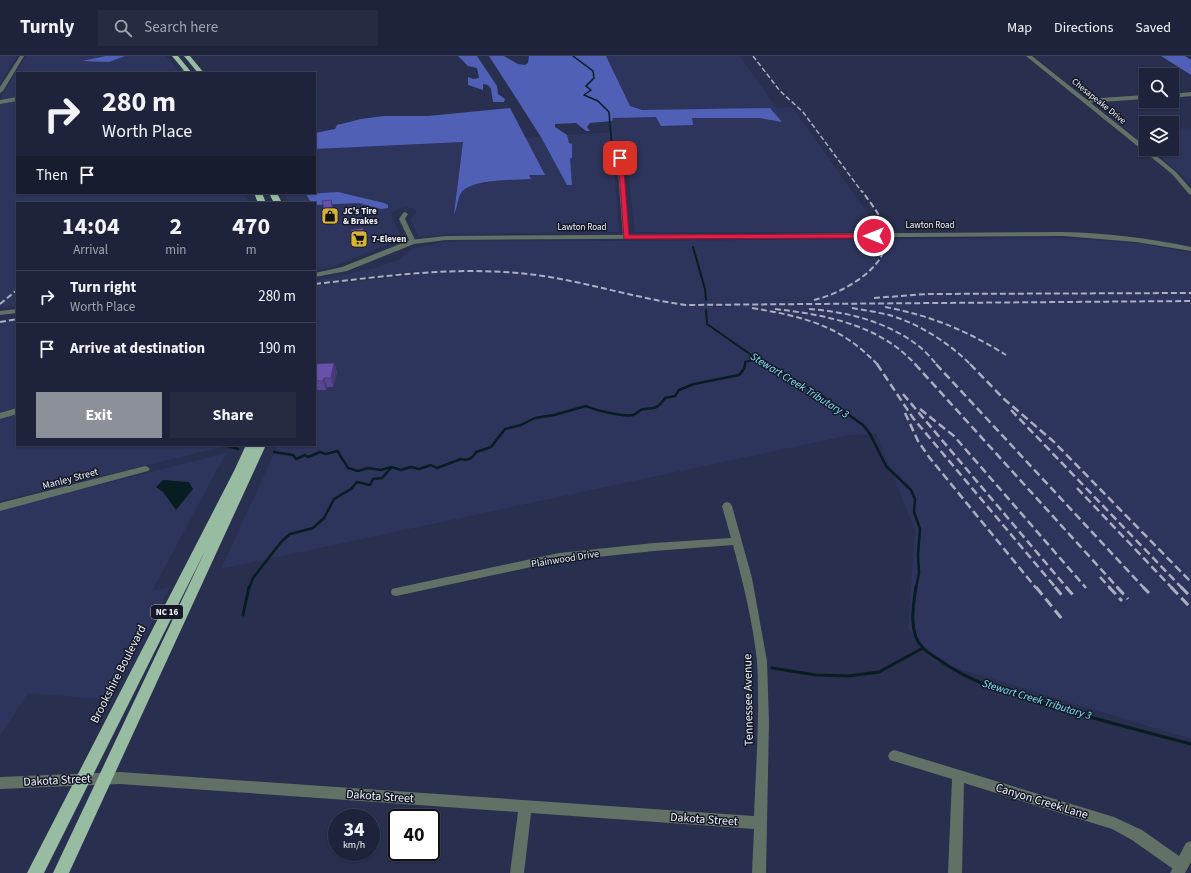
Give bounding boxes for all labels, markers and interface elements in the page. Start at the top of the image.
search box [98,10,378,46]
text: Turnly [20,14,74,41]
icon: search [112,17,134,39]
text: Search here [144,17,218,38]
text: Map [1007,18,1032,38]
text: Directions [1054,18,1113,38]
text: Saved [1135,18,1171,38]
map controls [1139,68,1179,156]
button: search [1139,68,1179,108]
street label: Chesapeake Drive [1069,75,1129,128]
text: 280 m [102,82,176,122]
icon: right [36,88,88,140]
button: layers [1139,116,1179,156]
text: Worth Place [102,119,192,144]
pin [603,141,637,175]
icon: arrive [609,147,631,169]
icon: arrive [76,164,98,186]
text: Then [36,165,68,186]
place label: JC's Tire & Brakes [343,205,378,228]
shop icon: JC's Tire & Brakes [320,206,340,226]
text: 14:04 [62,209,120,244]
text: 2 [170,209,182,244]
text: 470 [232,209,270,244]
position arrow [853,215,895,257]
street label: Lawton Road [905,219,955,232]
street label: Lawton Road [557,221,607,234]
supermarket icon: 7-Eleven [349,229,369,249]
place label: 7-Eleven [372,233,406,246]
text: Arrival [73,241,108,259]
text: min [165,241,186,259]
text: m [246,241,257,259]
text: Turn right [70,277,136,298]
icon: right [36,286,58,308]
text: 280 m [258,286,296,307]
text: Worth Place [70,298,135,316]
icon: arrive [36,338,58,360]
text: Arrive at destination [70,338,205,359]
text: 190 m [258,338,296,359]
water label: Stewart Creek Tributary 3 [748,349,852,422]
button: Exit [36,392,162,438]
button: Share [170,392,296,438]
street label: Manley Street [41,465,100,493]
street label: Plainwood Drive [530,547,600,571]
road number: NC 16 [151,605,183,619]
street label: Brookshire Boulevard [86,622,151,726]
street label: Tennessee Avenue [739,654,758,746]
water label: Stewart Creek Tributary 3 [980,676,1094,723]
street label: Dakota Street [23,770,91,791]
street label: Canyon Creek Lane [993,779,1090,824]
street label: Dakota Street [346,786,414,807]
speed limit sign: 40 [388,809,440,861]
street label: Dakota Street [670,809,738,830]
text: 34 [343,816,365,844]
text: km/h [343,838,365,852]

